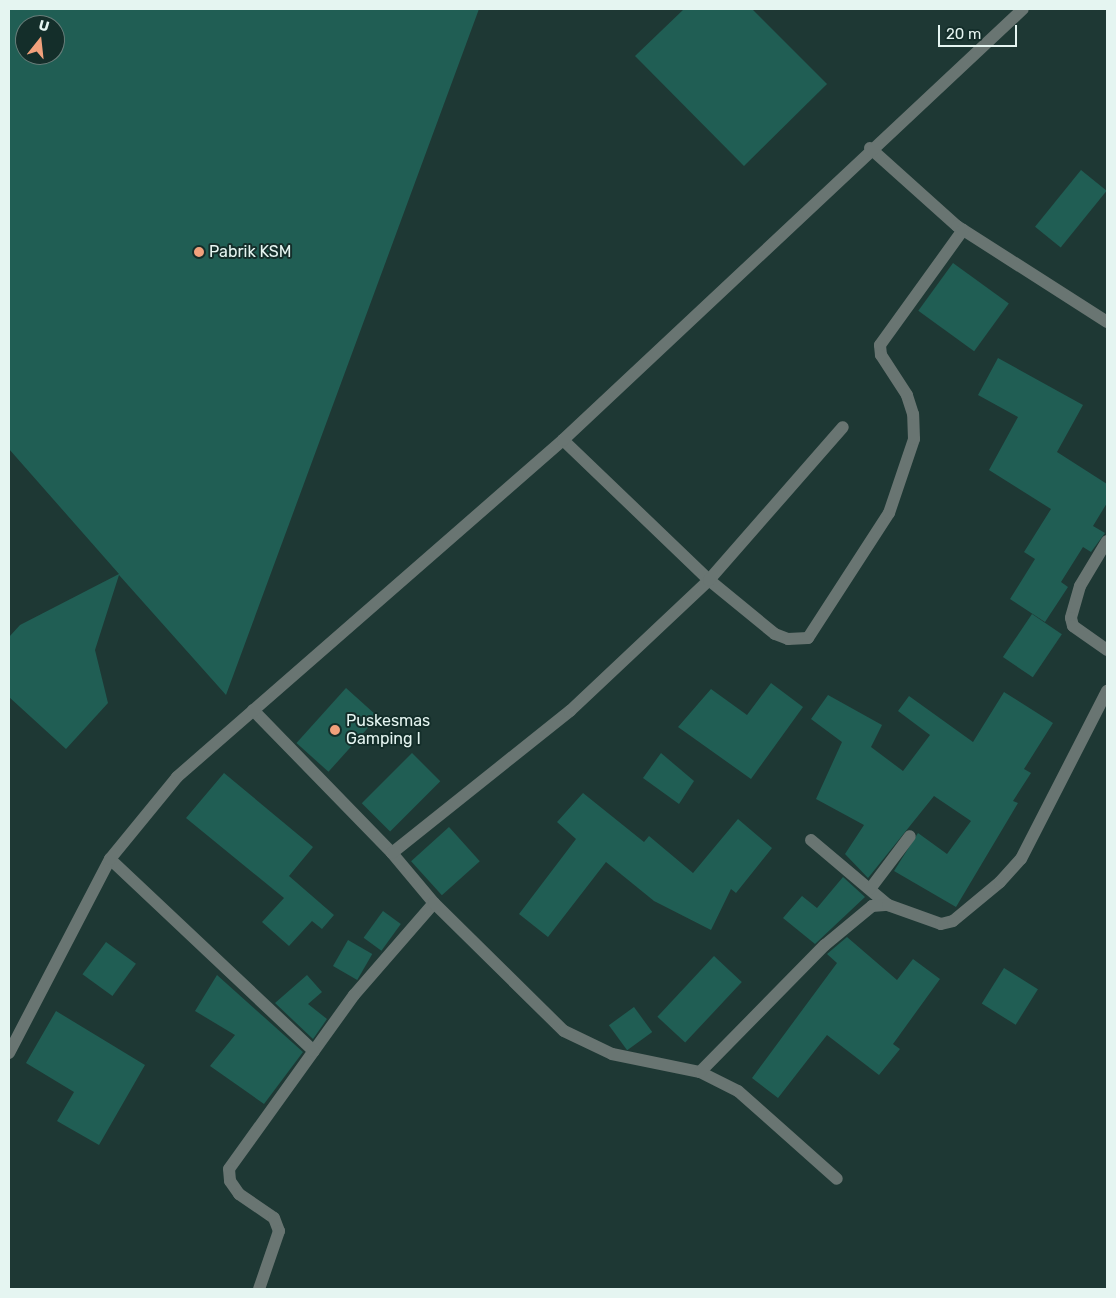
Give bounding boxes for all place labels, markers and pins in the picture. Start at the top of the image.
place label: Pabrik KSM [209,242,292,262]
marker: Pabrik KSM [193,246,205,258]
place label: Puskesmas Gamping I [346,711,430,749]
marker: Puskesmas Gamping I [328,723,342,737]

